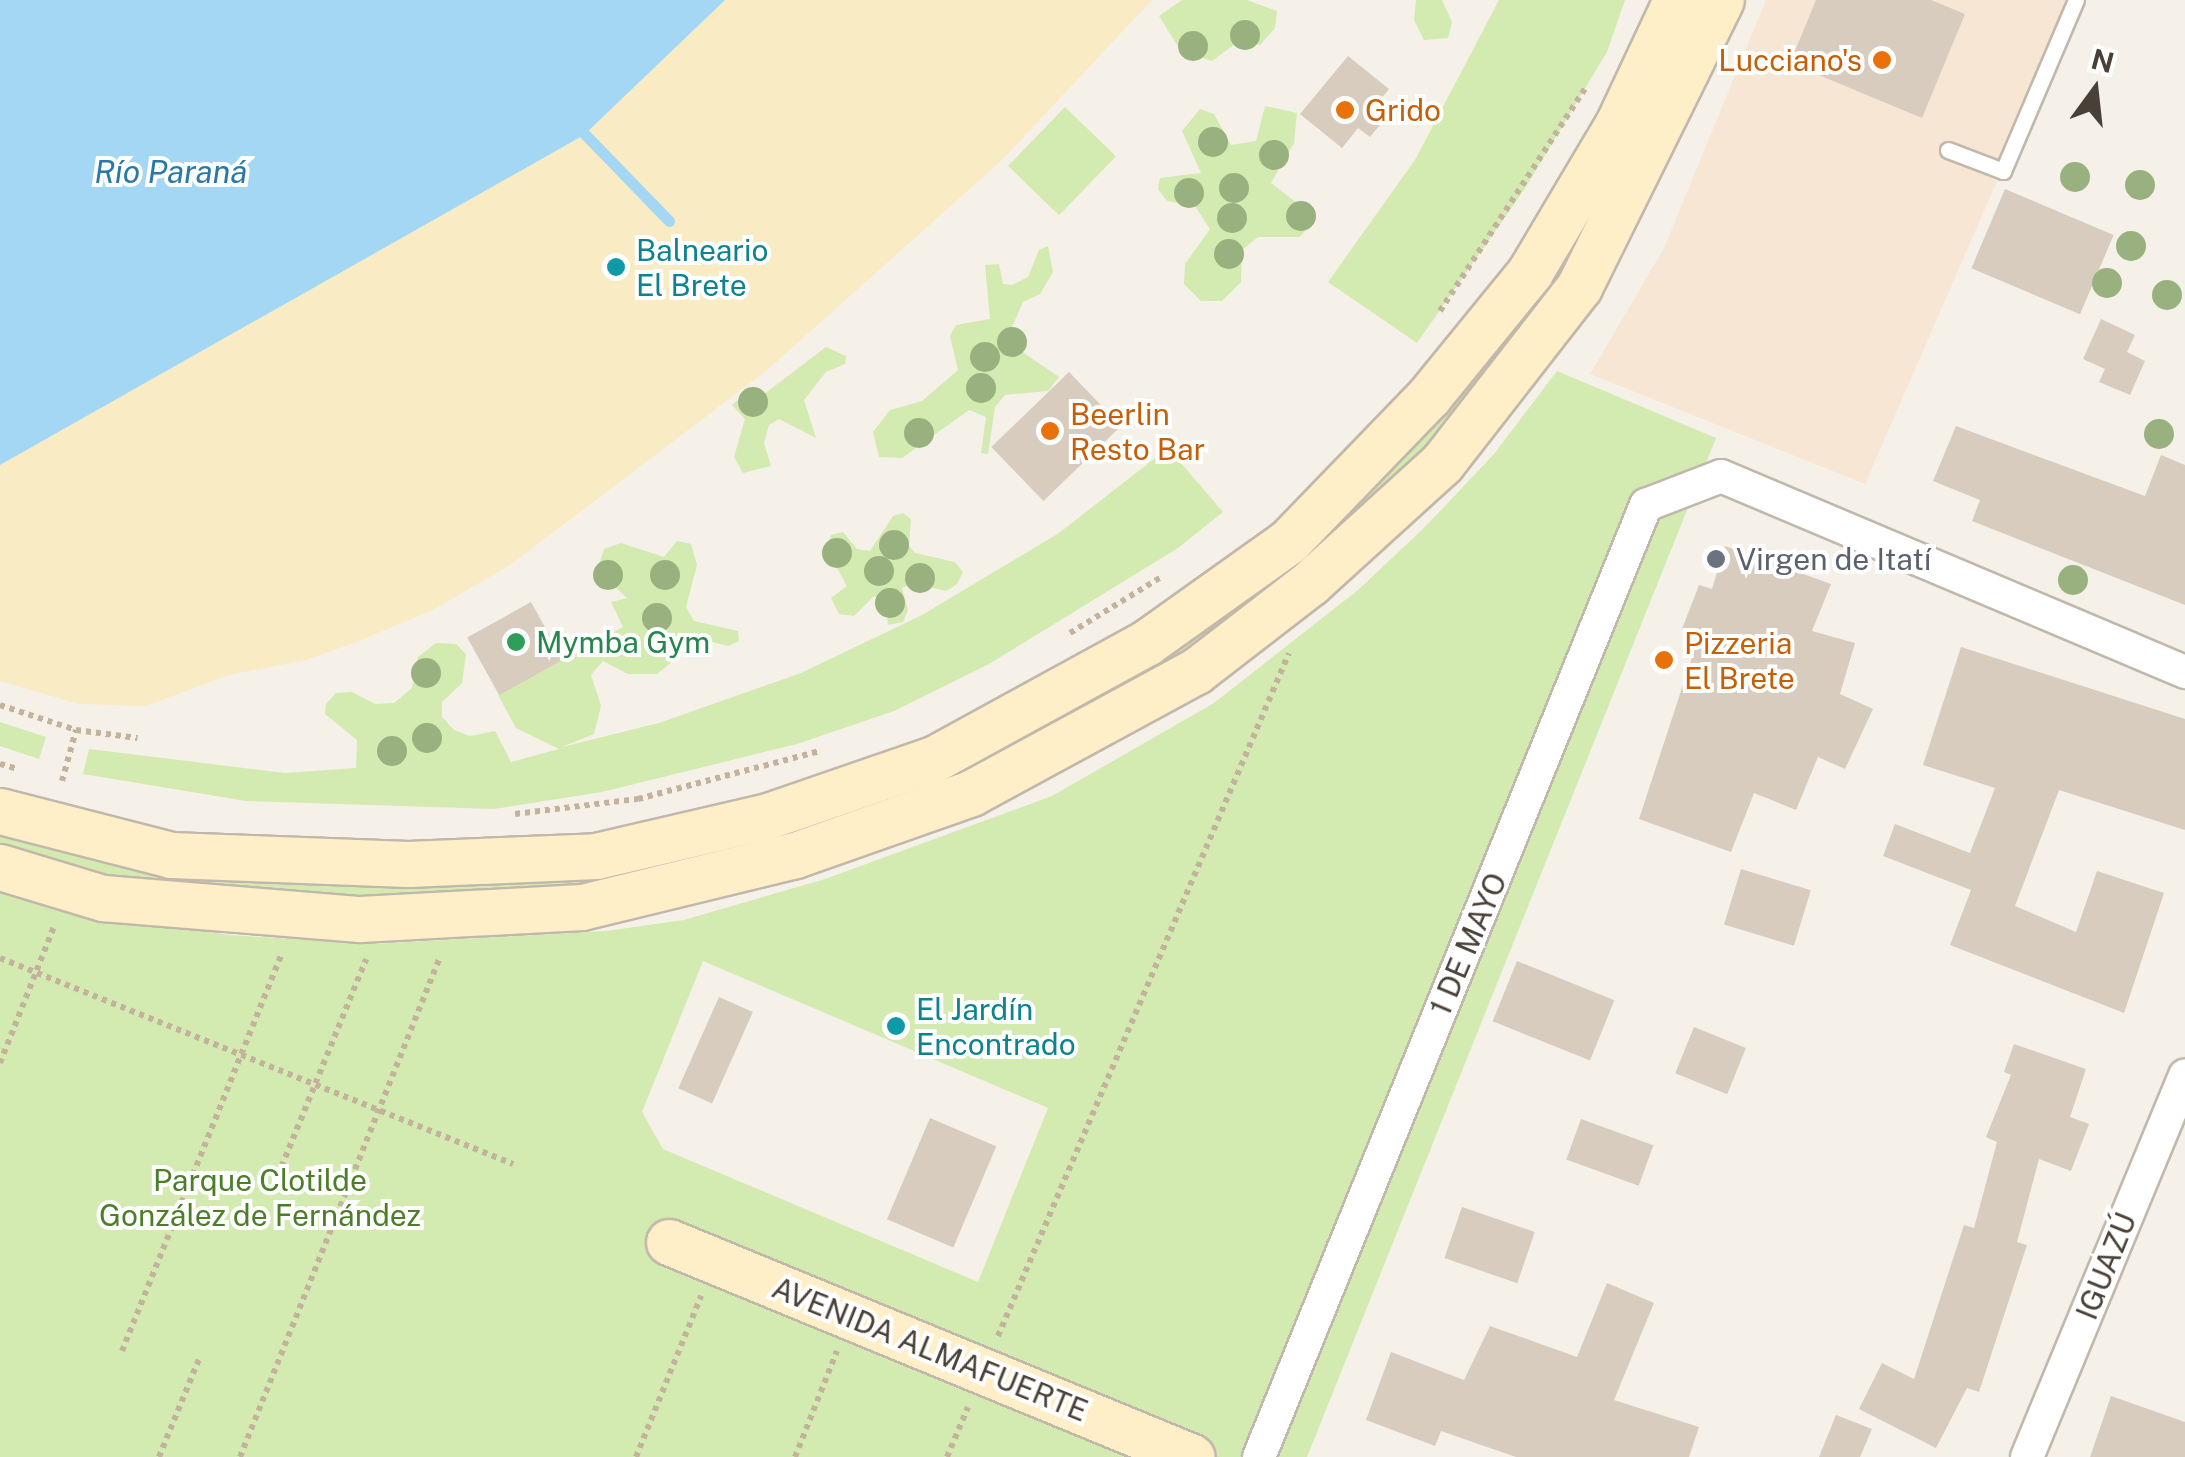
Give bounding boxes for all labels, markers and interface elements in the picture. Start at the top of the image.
north arrow [2045,40,2145,140]
place label: Lucciano's [1718,42,1862,78]
text: N [2088,42,2118,79]
marker: Lucciano's [1871,49,1893,71]
place label: Grido [1365,92,1441,128]
marker: Grido [1334,99,1356,121]
water label: Río Paraná [94,153,248,191]
place label: Balneario El Brete [636,232,768,302]
marker: Balneario El Brete [605,256,627,278]
place label: Beerlin Resto Bar [1070,396,1205,466]
marker: Beerlin Resto Bar [1039,420,1061,442]
place label: Virgen de Itatí [1736,541,1932,577]
marker: Virgen de Itatí [1705,548,1727,570]
place label: Mymba Gym [536,624,710,660]
place label: Pizzeria El Brete [1684,625,1795,696]
marker: Mymba Gym [505,631,527,653]
marker: Pizzeria El Brete [1653,649,1675,671]
street label: 1 DE MAYO [1422,867,1514,1021]
place label: El Jardín Encontrado [916,991,1076,1062]
marker: El Jardín Encontrado [885,1015,907,1037]
park label: Parque Clotilde González de Fernández [99,1162,421,1232]
street label: IGUAZÚ [2068,1207,2144,1325]
street label: AVENIDA ALMAFUERTE [767,1269,1093,1429]

